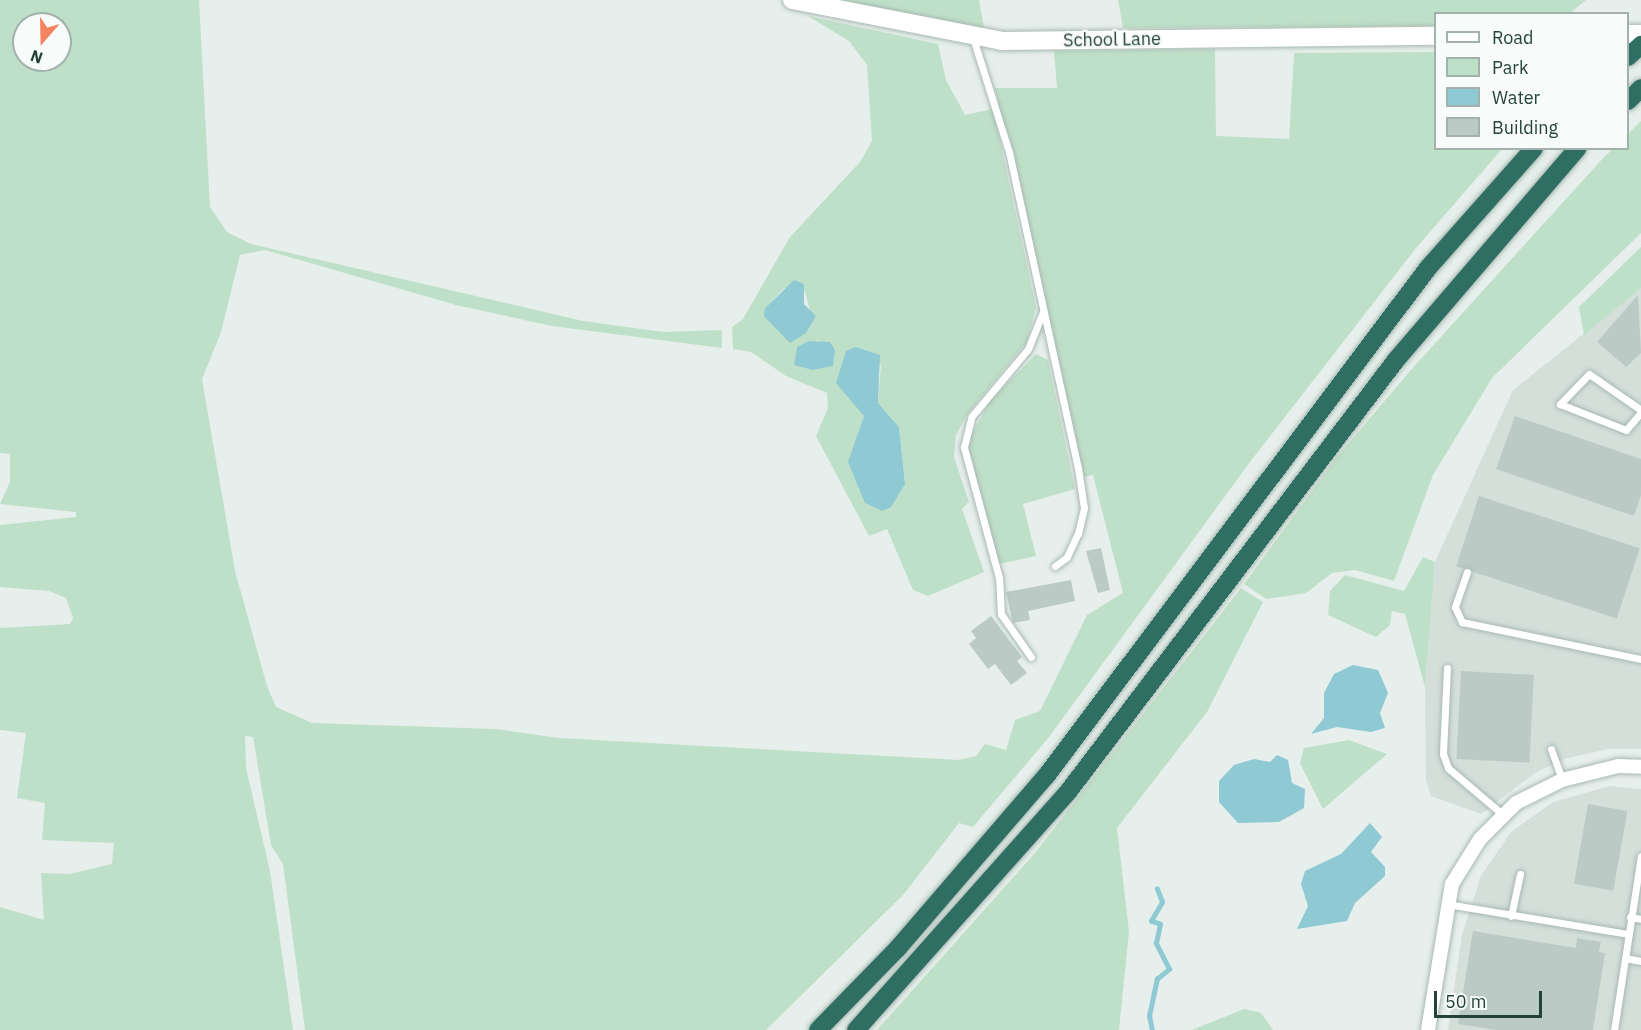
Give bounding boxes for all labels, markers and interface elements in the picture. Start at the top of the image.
north arrow [12,12,72,72]
legend [1434,12,1629,150]
text: Road [1492,26,1533,49]
street label: School Lane [1063,28,1161,52]
text: N [28,46,45,68]
text: Park [1492,56,1528,79]
text: Water [1492,86,1540,109]
text: Building [1492,116,1558,139]
scale bar [1437,979,1545,1017]
text: 50 m [1445,990,1487,1013]

